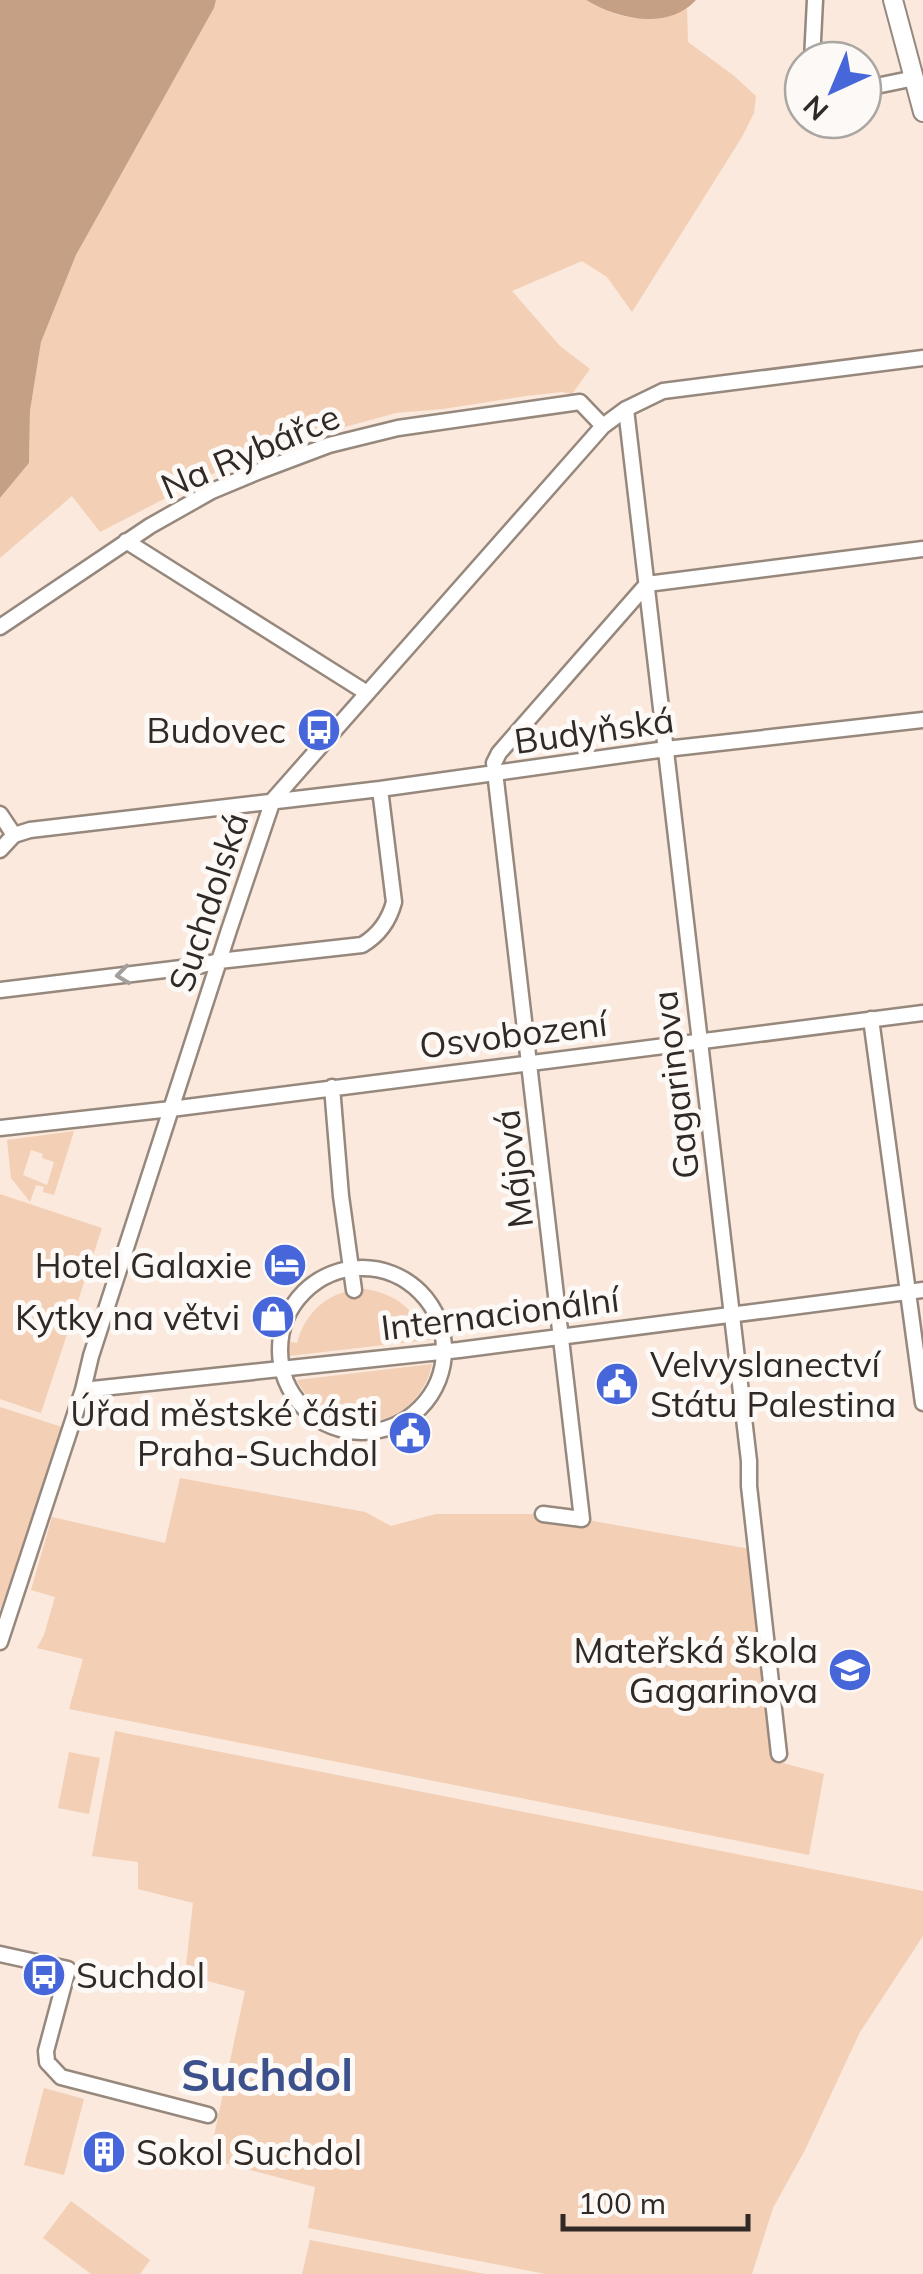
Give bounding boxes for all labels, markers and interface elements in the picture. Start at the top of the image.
north arrow [783,40,883,140]
text: N [796,88,835,128]
street label: Na Rybářce [154,394,346,508]
street label: Budyňská [511,697,677,763]
bus stop icon: Budovec [296,707,342,753]
place label: Budovec [147,708,286,752]
street label: Suchdolská [158,807,258,997]
one-way arrow [115,964,131,985]
street label: Gagarinova [642,988,708,1182]
street label: Osvobození [417,1000,611,1067]
street label: Májová [484,1107,542,1231]
hotel icon: Hotel Galaxie [262,1242,308,1288]
place label: Hotel Galaxie [35,1243,252,1287]
street label: Internacionální [379,1276,623,1349]
shop icon: Kytky na větvi [250,1294,296,1340]
place label: Kytky na větvi [15,1295,240,1339]
place label: Velvyslanectví Státu Palestina [650,1342,896,1426]
public building icon: Velvyslanectví Státu Palestina [594,1361,640,1407]
place label: Úřad městské části Praha-Suchdol [70,1391,378,1475]
public building icon: Úřad městské části Praha-Suchdol [387,1410,433,1456]
place label: Mateřská škola Gagarinova [574,1628,818,1712]
school or university icon: Mateřská škola Gagarinova [827,1647,873,1693]
bus stop icon: Suchdol [21,1952,67,1998]
place label: Suchdol [76,1953,205,1997]
district label: Suchdol [181,2046,353,2102]
building icon: Sokol Suchdol [81,2129,127,2175]
place label: Sokol Suchdol [136,2130,362,2174]
scale bar [563,2169,748,2231]
text: 100 m [578,2184,666,2222]

